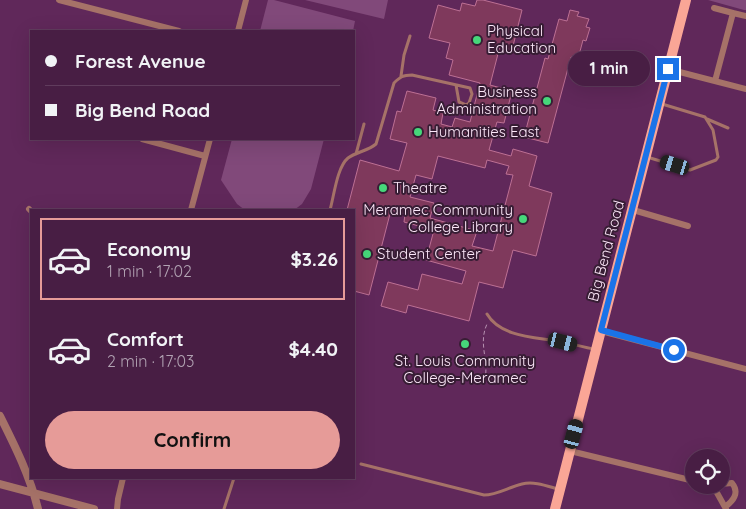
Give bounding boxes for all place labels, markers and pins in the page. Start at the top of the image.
place label: Physical Education [487,21,556,57]
marker: Physical Education [471,34,483,46]
place label: Business Administration [437,82,537,118]
marker: Business Administration [541,95,553,107]
place label: Humanities East [428,122,540,141]
marker: Humanities East [412,126,424,138]
place label: Theatre [393,178,447,197]
marker: Theatre [377,182,389,194]
place label: Meramec Community College Library [363,200,513,236]
marker: Meramec Community College Library [517,213,529,225]
place label: Student Center [377,244,481,263]
marker: Student Center [361,248,373,260]
marker: St. Louis Community College-Meramec [459,338,471,350]
place label: St. Louis Community College-Meramec [395,351,535,387]

